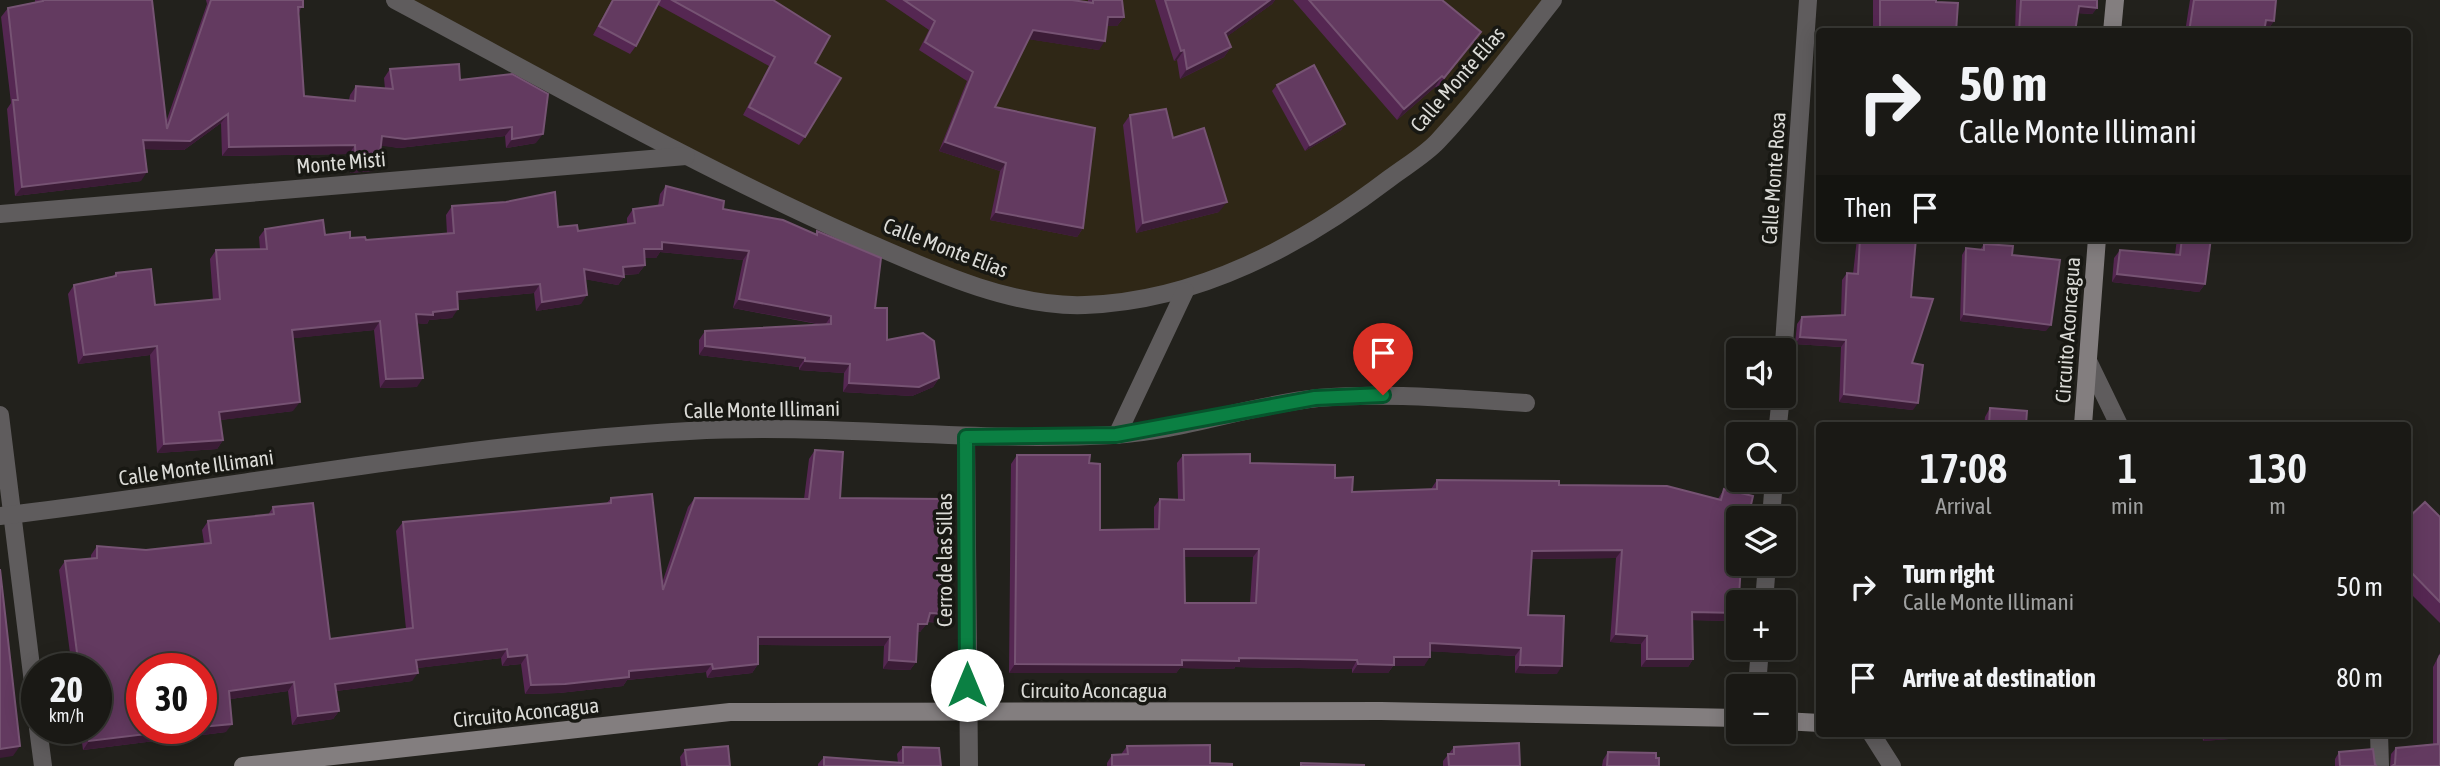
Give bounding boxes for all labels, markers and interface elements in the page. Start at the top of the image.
street label: Calle Monte Elías [1405,22,1509,136]
text: 50 m [1959,55,2047,111]
icon: right [1844,56,1935,147]
street label: Calle Monte Rosa [1756,111,1790,245]
text: Calle Monte Illimani [1959,113,2197,150]
street label: Monte Misti [295,146,387,178]
icon: arrive [1906,189,1944,227]
text: Then [1844,193,1892,223]
street label: Calle Monte Elías [880,212,1012,282]
street label: Circuito Aconcagua [2050,256,2084,404]
pin [1353,323,1413,395]
icon: arrive [1364,334,1402,372]
map controls [1726,338,1796,744]
button: sound [1726,338,1796,408]
street label: Calle Monte Illimani [684,396,840,422]
button: search [1726,422,1796,492]
street label: Calle Monte Illimani [117,444,275,490]
text: 17:08 [1920,444,2007,492]
text: 1 [2118,444,2137,492]
text: 130 [2248,444,2307,492]
street label: Cerro de las Sillas [932,493,956,627]
text: Arrival [1935,493,1992,519]
text: min [2111,493,2144,519]
text: m [2269,493,2286,519]
button: layers [1726,506,1796,576]
text: Turn right [1903,559,1994,589]
icon: right [1844,568,1882,606]
text: 50 m [2336,572,2383,602]
text: Calle Monte Illimani [1903,589,2074,615]
button: + [1726,590,1796,660]
position arrow [930,648,1004,722]
speed limit sign: 30 [126,653,217,744]
icon: arrive [1844,659,1882,697]
text: Arrive at destination [1903,663,2096,693]
text: 80 m [2336,663,2383,693]
text: 20 [50,669,83,709]
button: − [1726,674,1796,744]
street label: Circuito Aconcagua [1021,678,1167,702]
street label: Circuito Aconcagua [452,692,600,732]
text: km/h [49,705,84,726]

